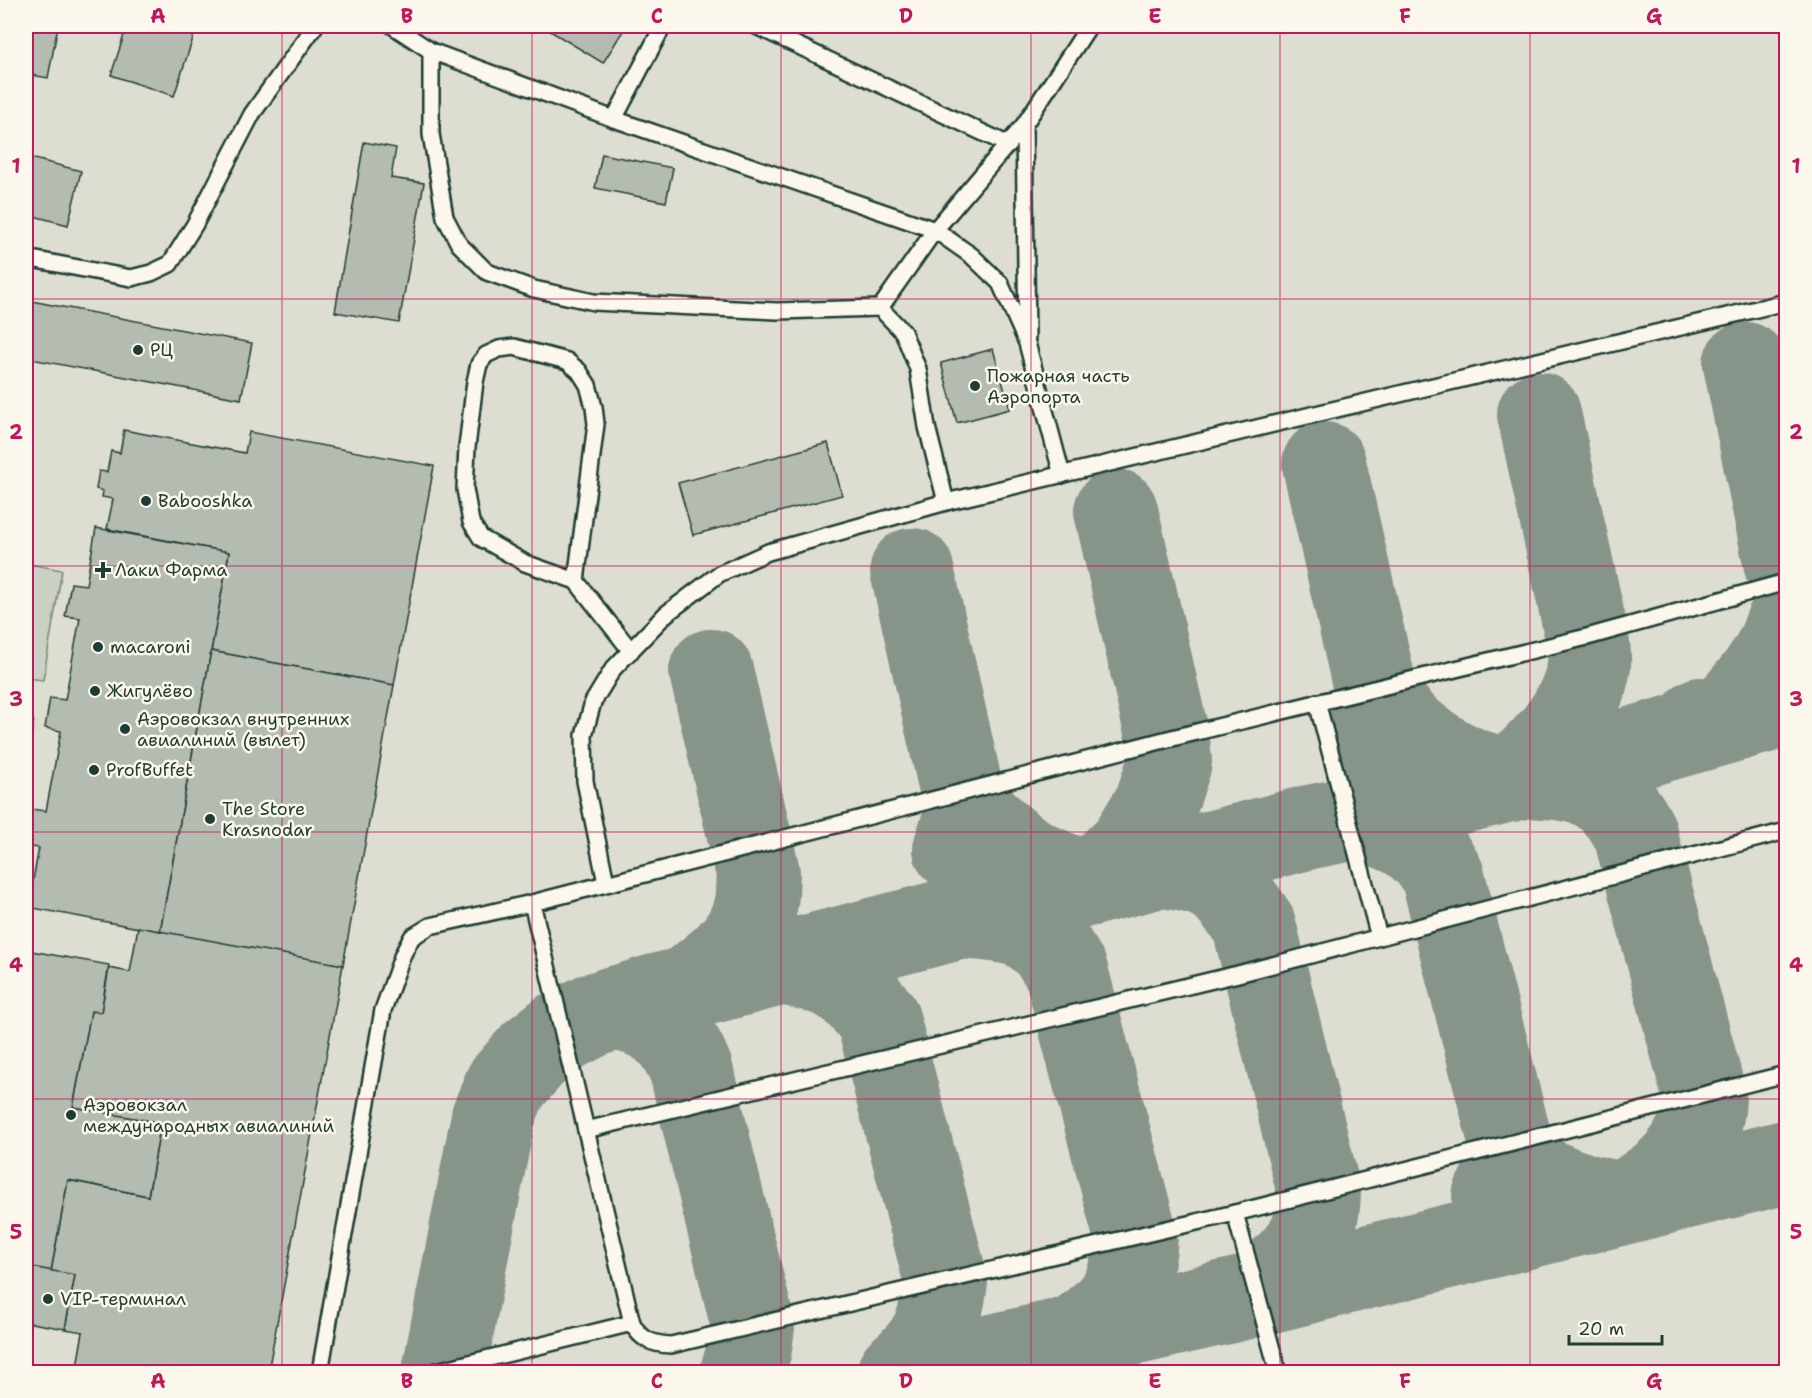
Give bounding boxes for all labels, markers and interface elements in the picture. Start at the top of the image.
text: A [150,3,166,29]
text: B [401,3,413,29]
text: C [651,3,663,29]
text: D [899,3,913,29]
text: E [1148,3,1162,29]
text: F [1399,3,1411,29]
text: G [1646,3,1662,29]
text: 1 [11,153,21,179]
text: 1 [1791,153,1801,179]
place label: РЦ [150,338,173,362]
marker: РЦ [131,343,145,357]
place label: Пожарная часть Аэропорта [987,364,1130,409]
marker: Пожарная часть Аэропорта [968,379,982,393]
text: 2 [9,419,23,445]
text: 2 [1789,419,1803,445]
place label: Babooshka [158,489,253,513]
marker: Babooshka [139,494,153,508]
place label: Лаки Фарма [115,558,227,582]
marker: Лаки Фарма [96,563,110,577]
place label: macaroni [110,635,191,659]
marker: macaroni [91,640,105,654]
place label: Жигулёво [107,679,193,703]
marker: Жигулёво [88,684,102,698]
text: 3 [9,686,23,712]
text: 3 [1789,686,1803,712]
place label: Аэровокзал внутренних авиалиний (вылет) [137,707,349,752]
marker: Аэровокзал внутренних авиалиний (вылет) [118,722,132,736]
place label: ProfBuffet [106,758,193,782]
marker: ProfBuffet [87,763,101,777]
place label: The Store Krasnodar [222,797,313,842]
marker: The Store Krasnodar [203,812,217,826]
text: 4 [9,952,23,978]
text: 4 [1789,952,1803,978]
place label: Аэровокзал международных авиалиний [83,1093,335,1138]
marker: Аэровокзал международных авиалиний [64,1108,78,1122]
text: 5 [10,1219,22,1245]
text: 5 [1790,1219,1802,1245]
place label: VIP-терминал [60,1287,186,1311]
marker: VIP-терминал [41,1292,55,1306]
scale bar [1569,1308,1662,1346]
text: 20 m [1578,1317,1624,1341]
text: A [150,1368,166,1394]
text: B [401,1368,413,1394]
text: C [651,1368,663,1394]
text: D [899,1368,913,1394]
text: E [1148,1368,1162,1394]
text: F [1399,1368,1411,1394]
text: G [1646,1368,1662,1394]

